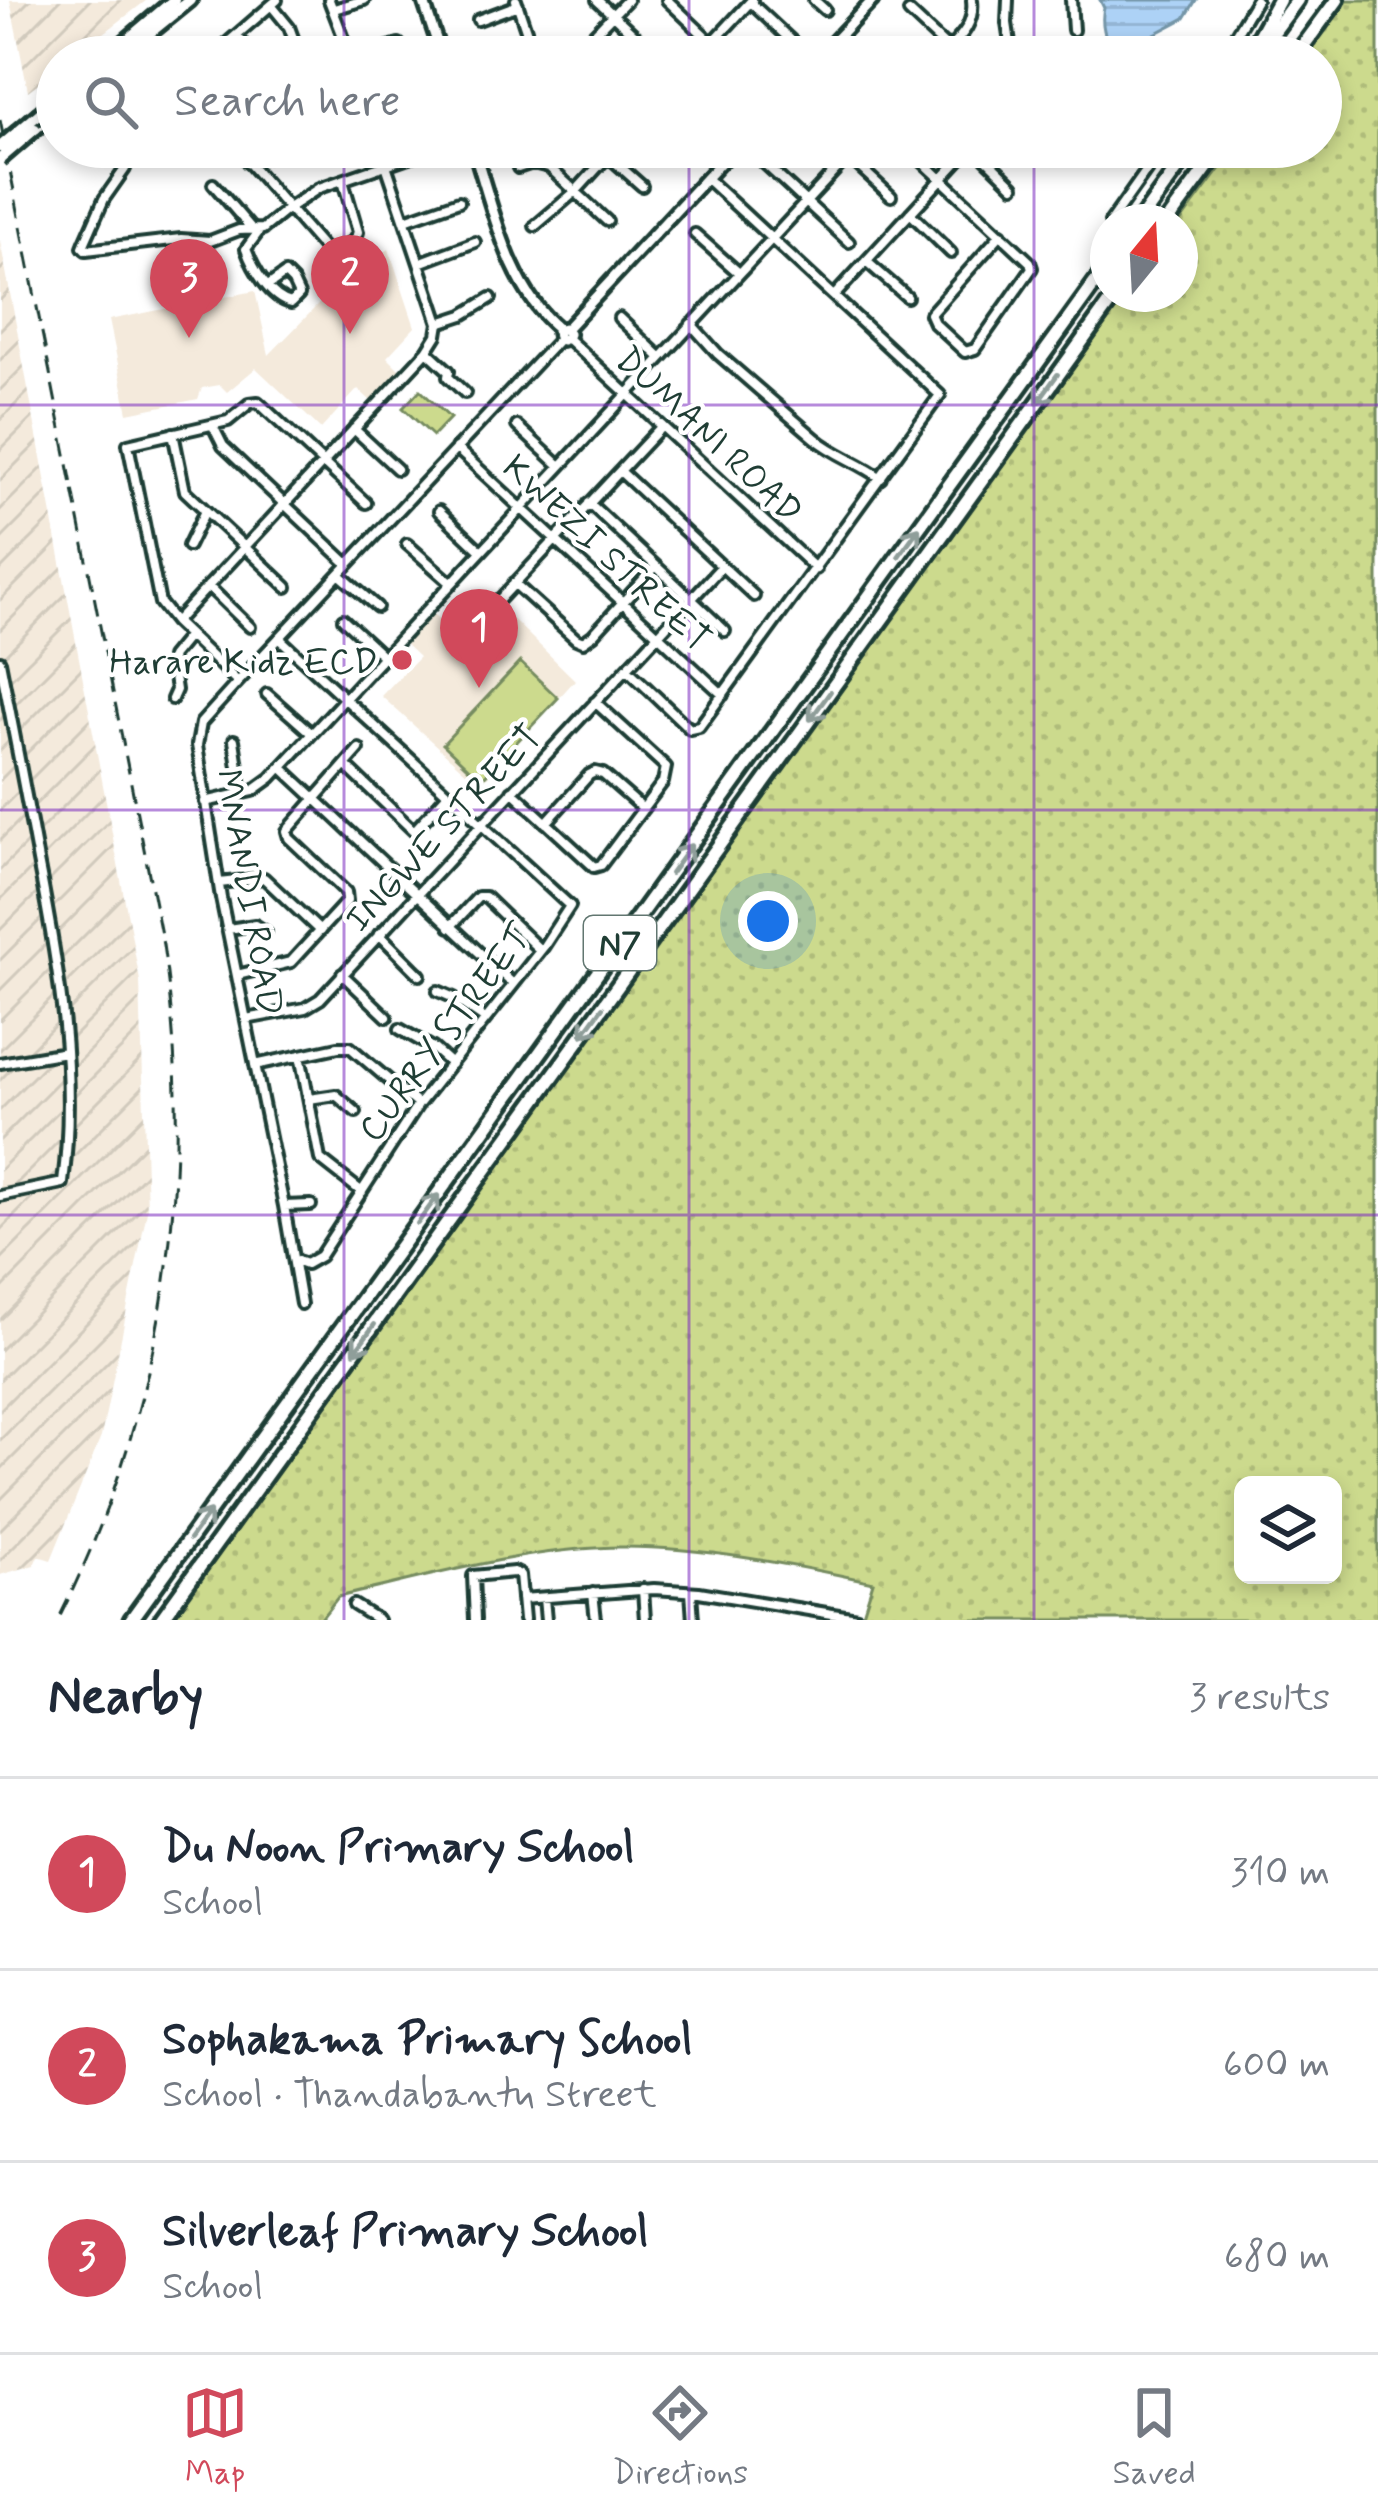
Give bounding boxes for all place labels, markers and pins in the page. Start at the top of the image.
pin: 2 [311,235,389,334]
pin: 3 [150,239,228,338]
pin: 1 [440,589,518,688]
place label: Harare Kidz ECD [109,640,378,687]
marker: Harare Kidz ECD [389,647,415,673]

